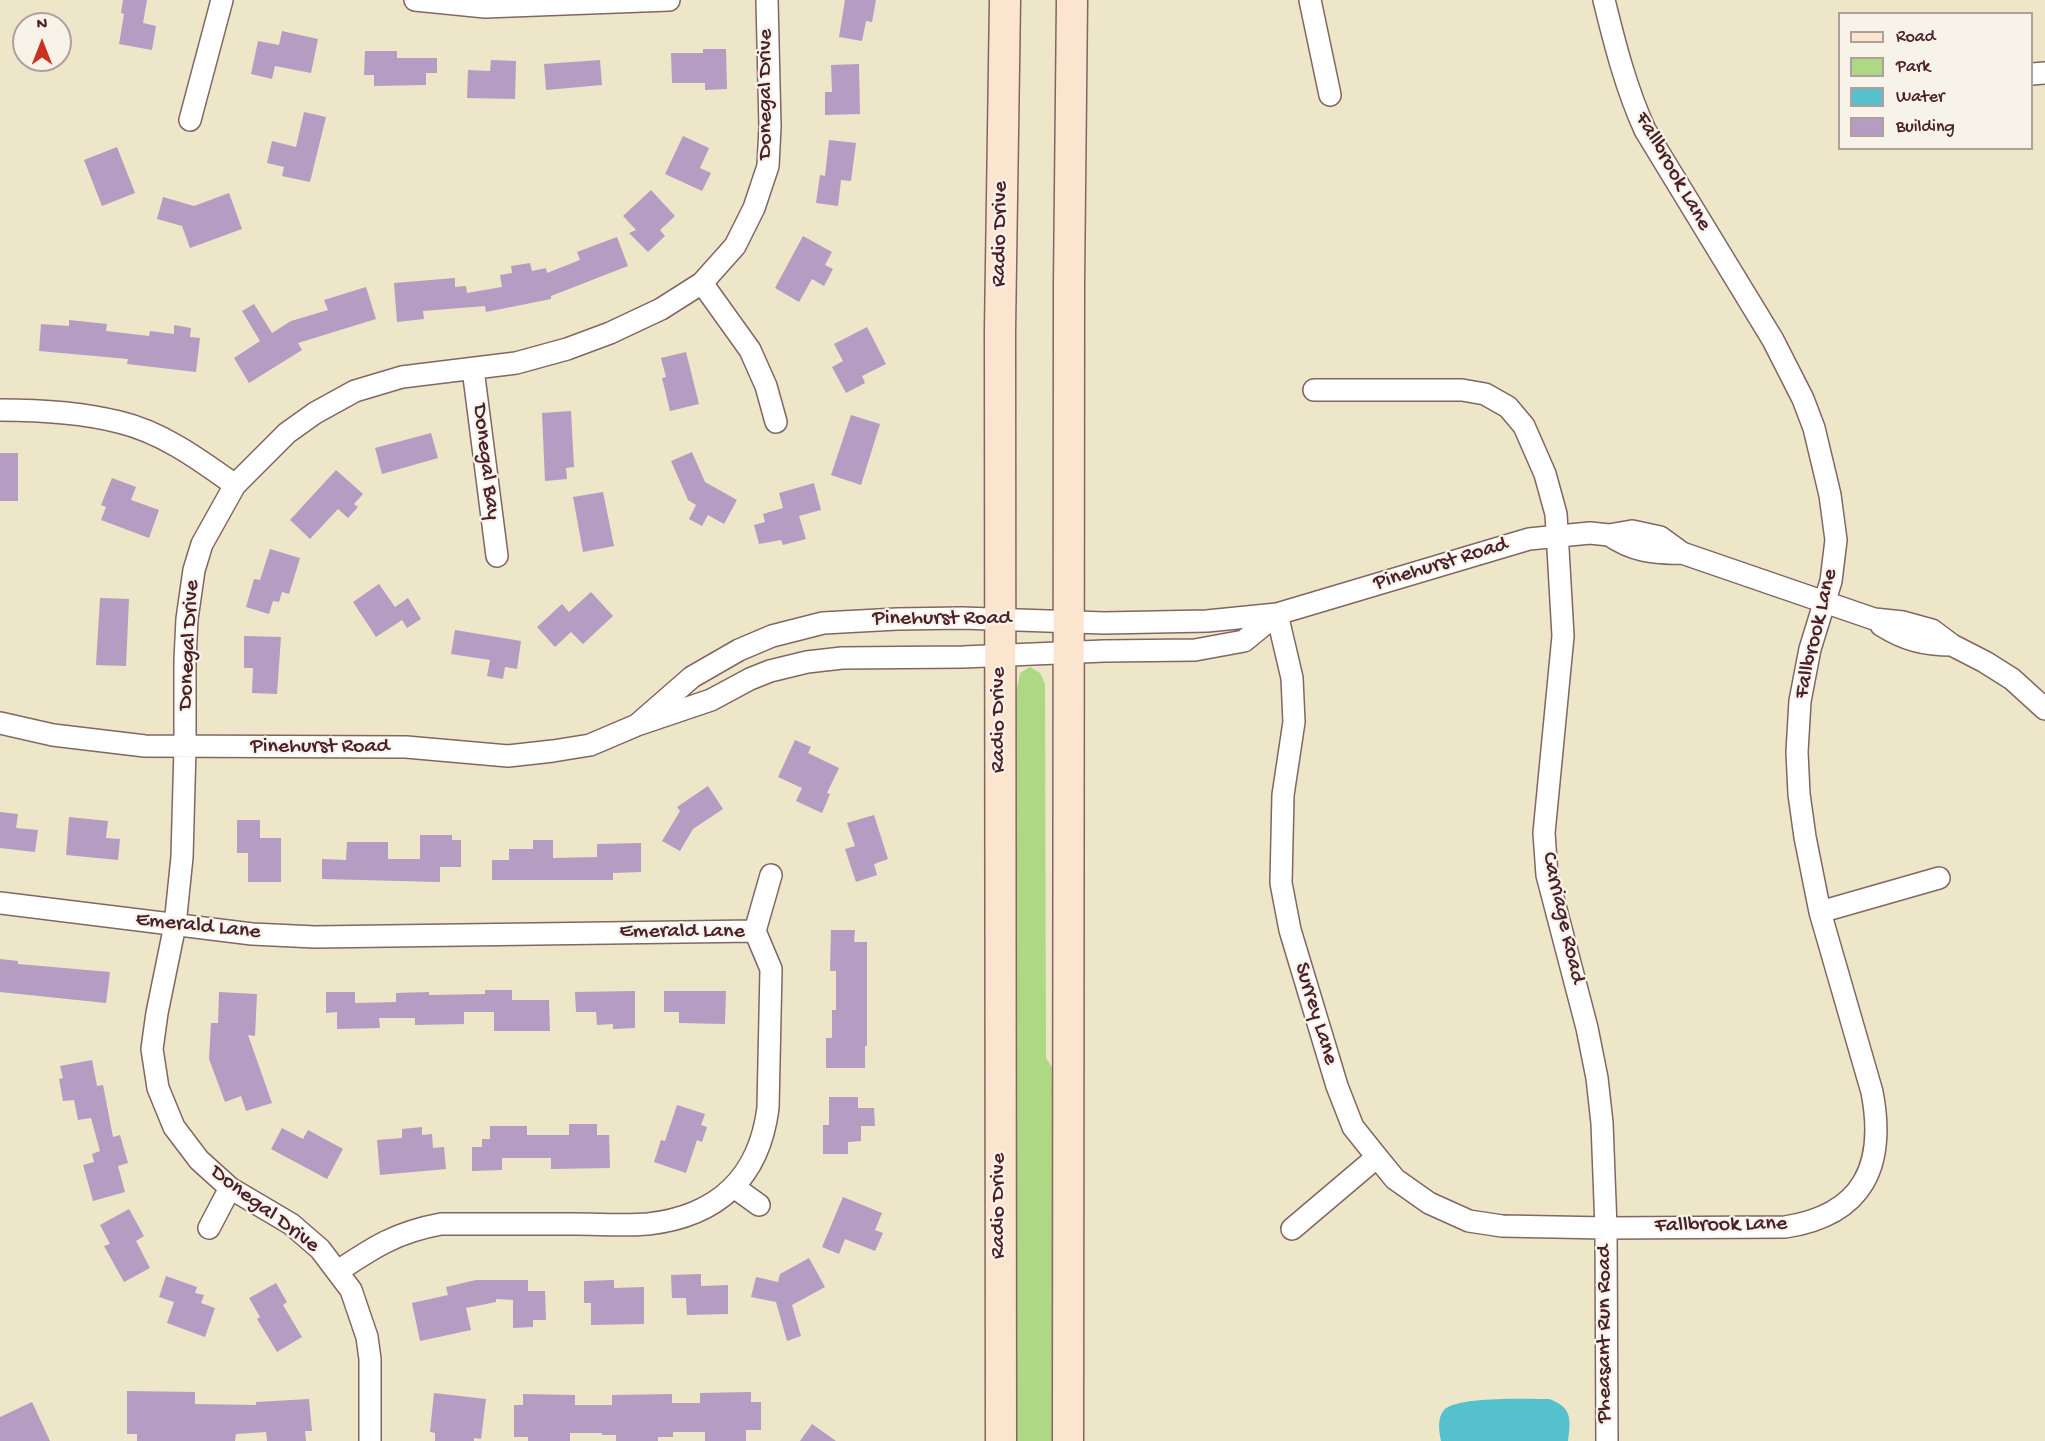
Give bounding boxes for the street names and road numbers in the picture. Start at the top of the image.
street label: Donegal Drive [754,29,780,159]
street label: Fallbrook Lane [1627,108,1717,236]
street label: Radio Drive [987,181,1015,287]
street label: Donegal Bay [465,403,505,521]
street label: Pinehurst Road [1371,532,1511,598]
street label: Fallbrook Lane [1789,566,1845,702]
street label: Donegal Drive [173,579,207,711]
street label: Pinehurst Road [873,607,1011,633]
street label: Radio Drive [987,667,1013,773]
street label: Pinehurst Road [251,735,389,761]
street label: Carriage Road [1534,850,1590,986]
street label: Emerald Lane [134,907,262,947]
street label: Emerald Lane [619,920,745,946]
street label: Surrey Lane [1287,960,1343,1068]
street label: Radio Drive [987,1153,1013,1259]
street label: Donegal Drive [204,1160,324,1260]
street label: Fallbrook Lane [1655,1212,1787,1240]
street label: Pheasant Run Road [1593,1245,1619,1423]

